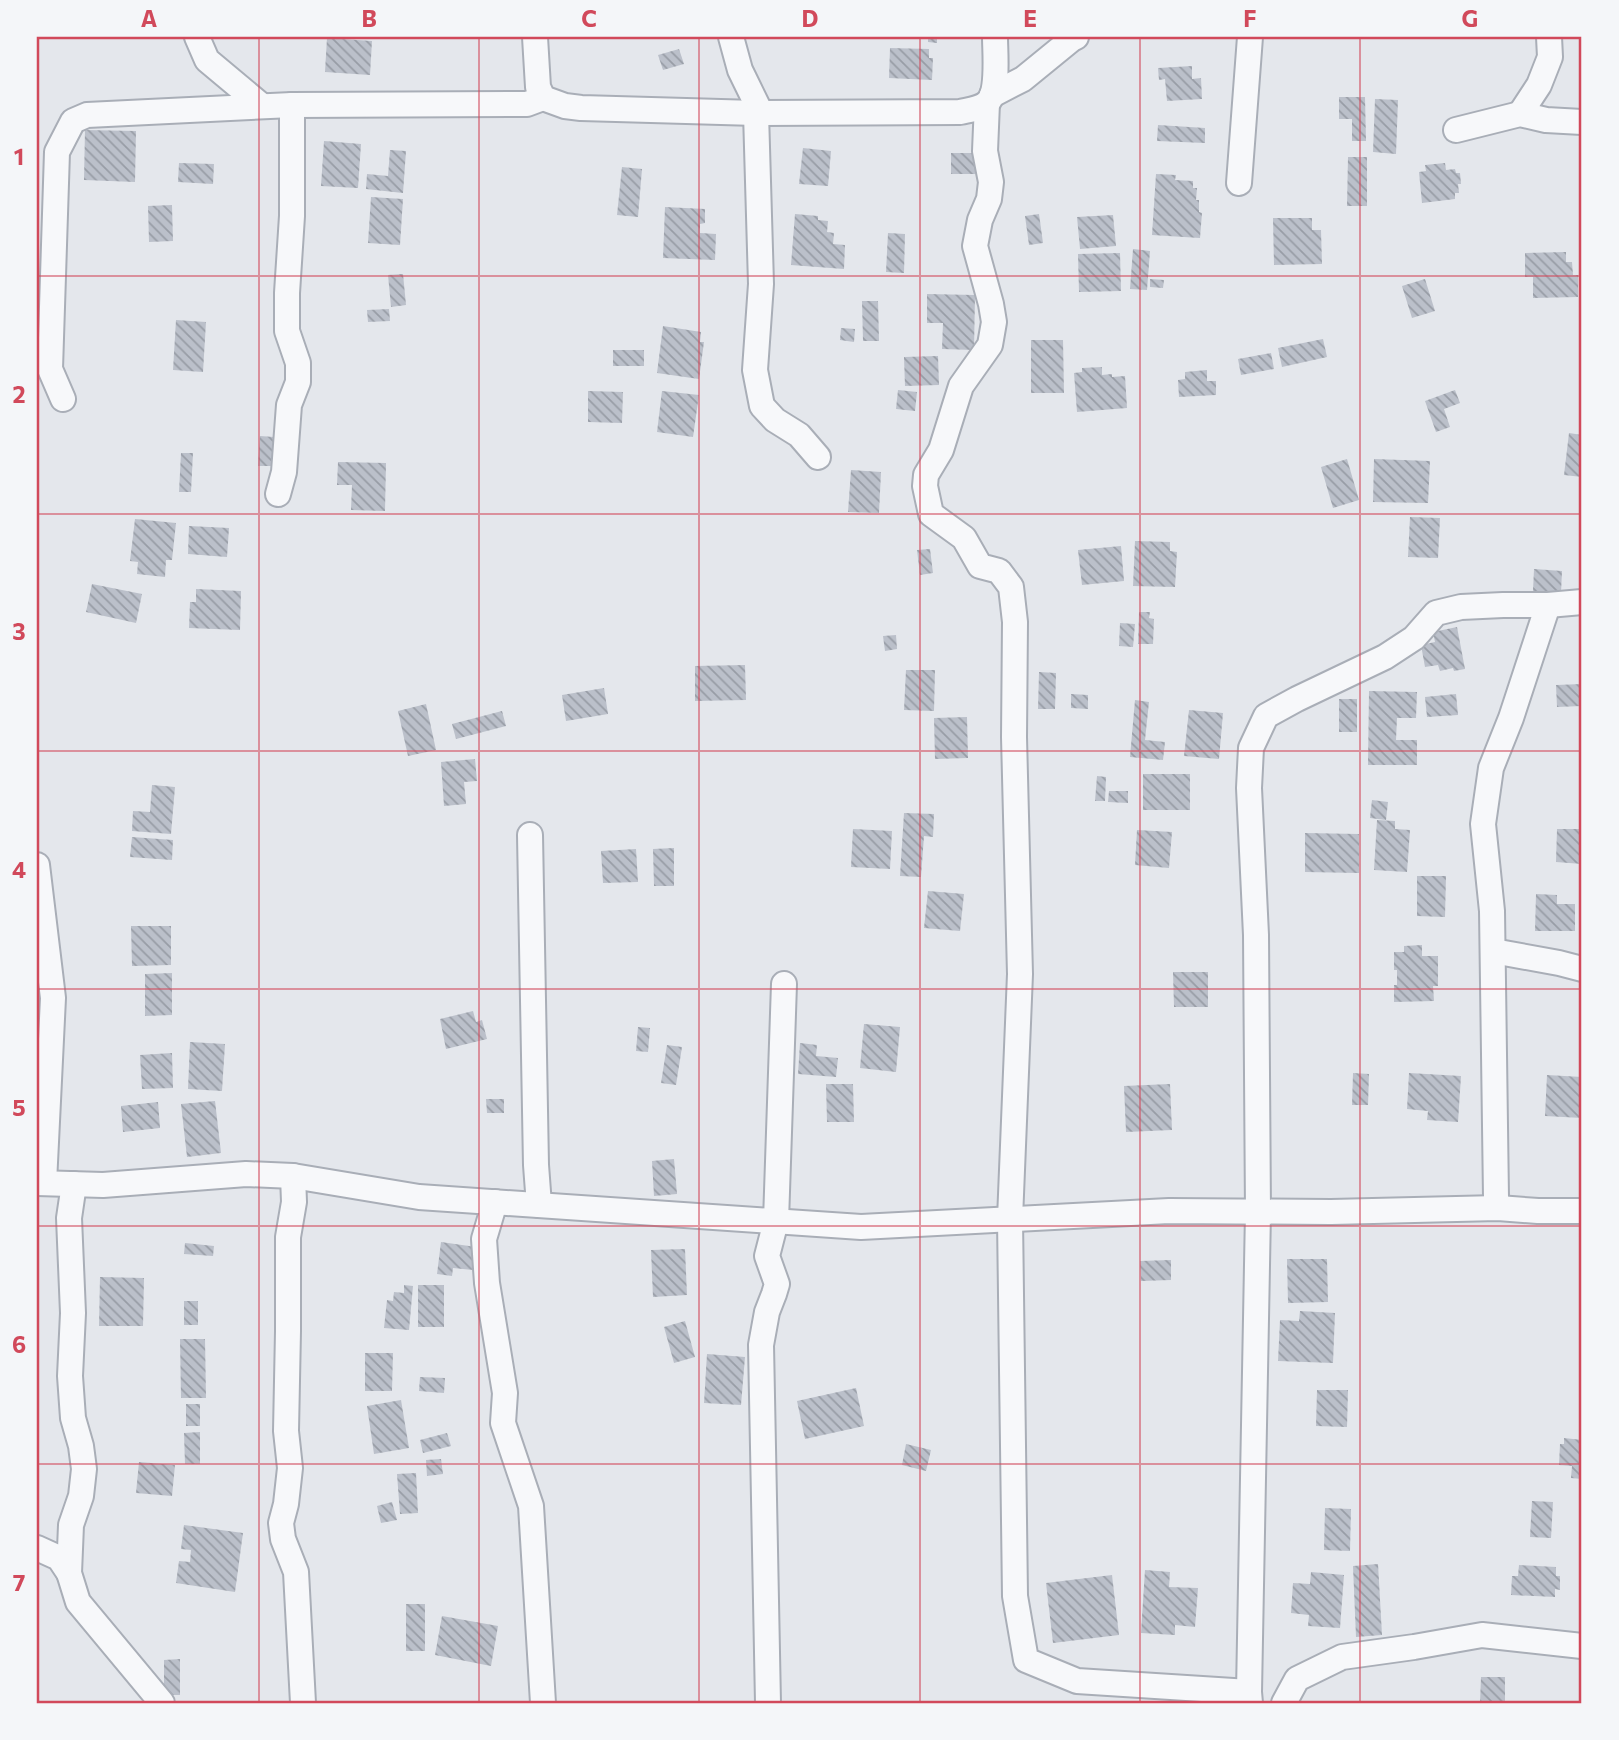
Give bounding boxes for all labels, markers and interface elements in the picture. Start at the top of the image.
text: A [141,4,158,32]
text: B [361,4,377,32]
text: C [581,4,597,32]
text: D [802,4,819,32]
text: E [1023,4,1037,32]
text: F [1243,4,1257,32]
text: G [1462,4,1478,32]
text: 1 [14,142,24,170]
text: 2 [12,380,26,408]
text: 3 [12,617,26,645]
text: 4 [12,855,26,883]
text: 5 [12,1093,26,1121]
text: 6 [12,1330,26,1358]
text: 7 [13,1568,25,1596]

